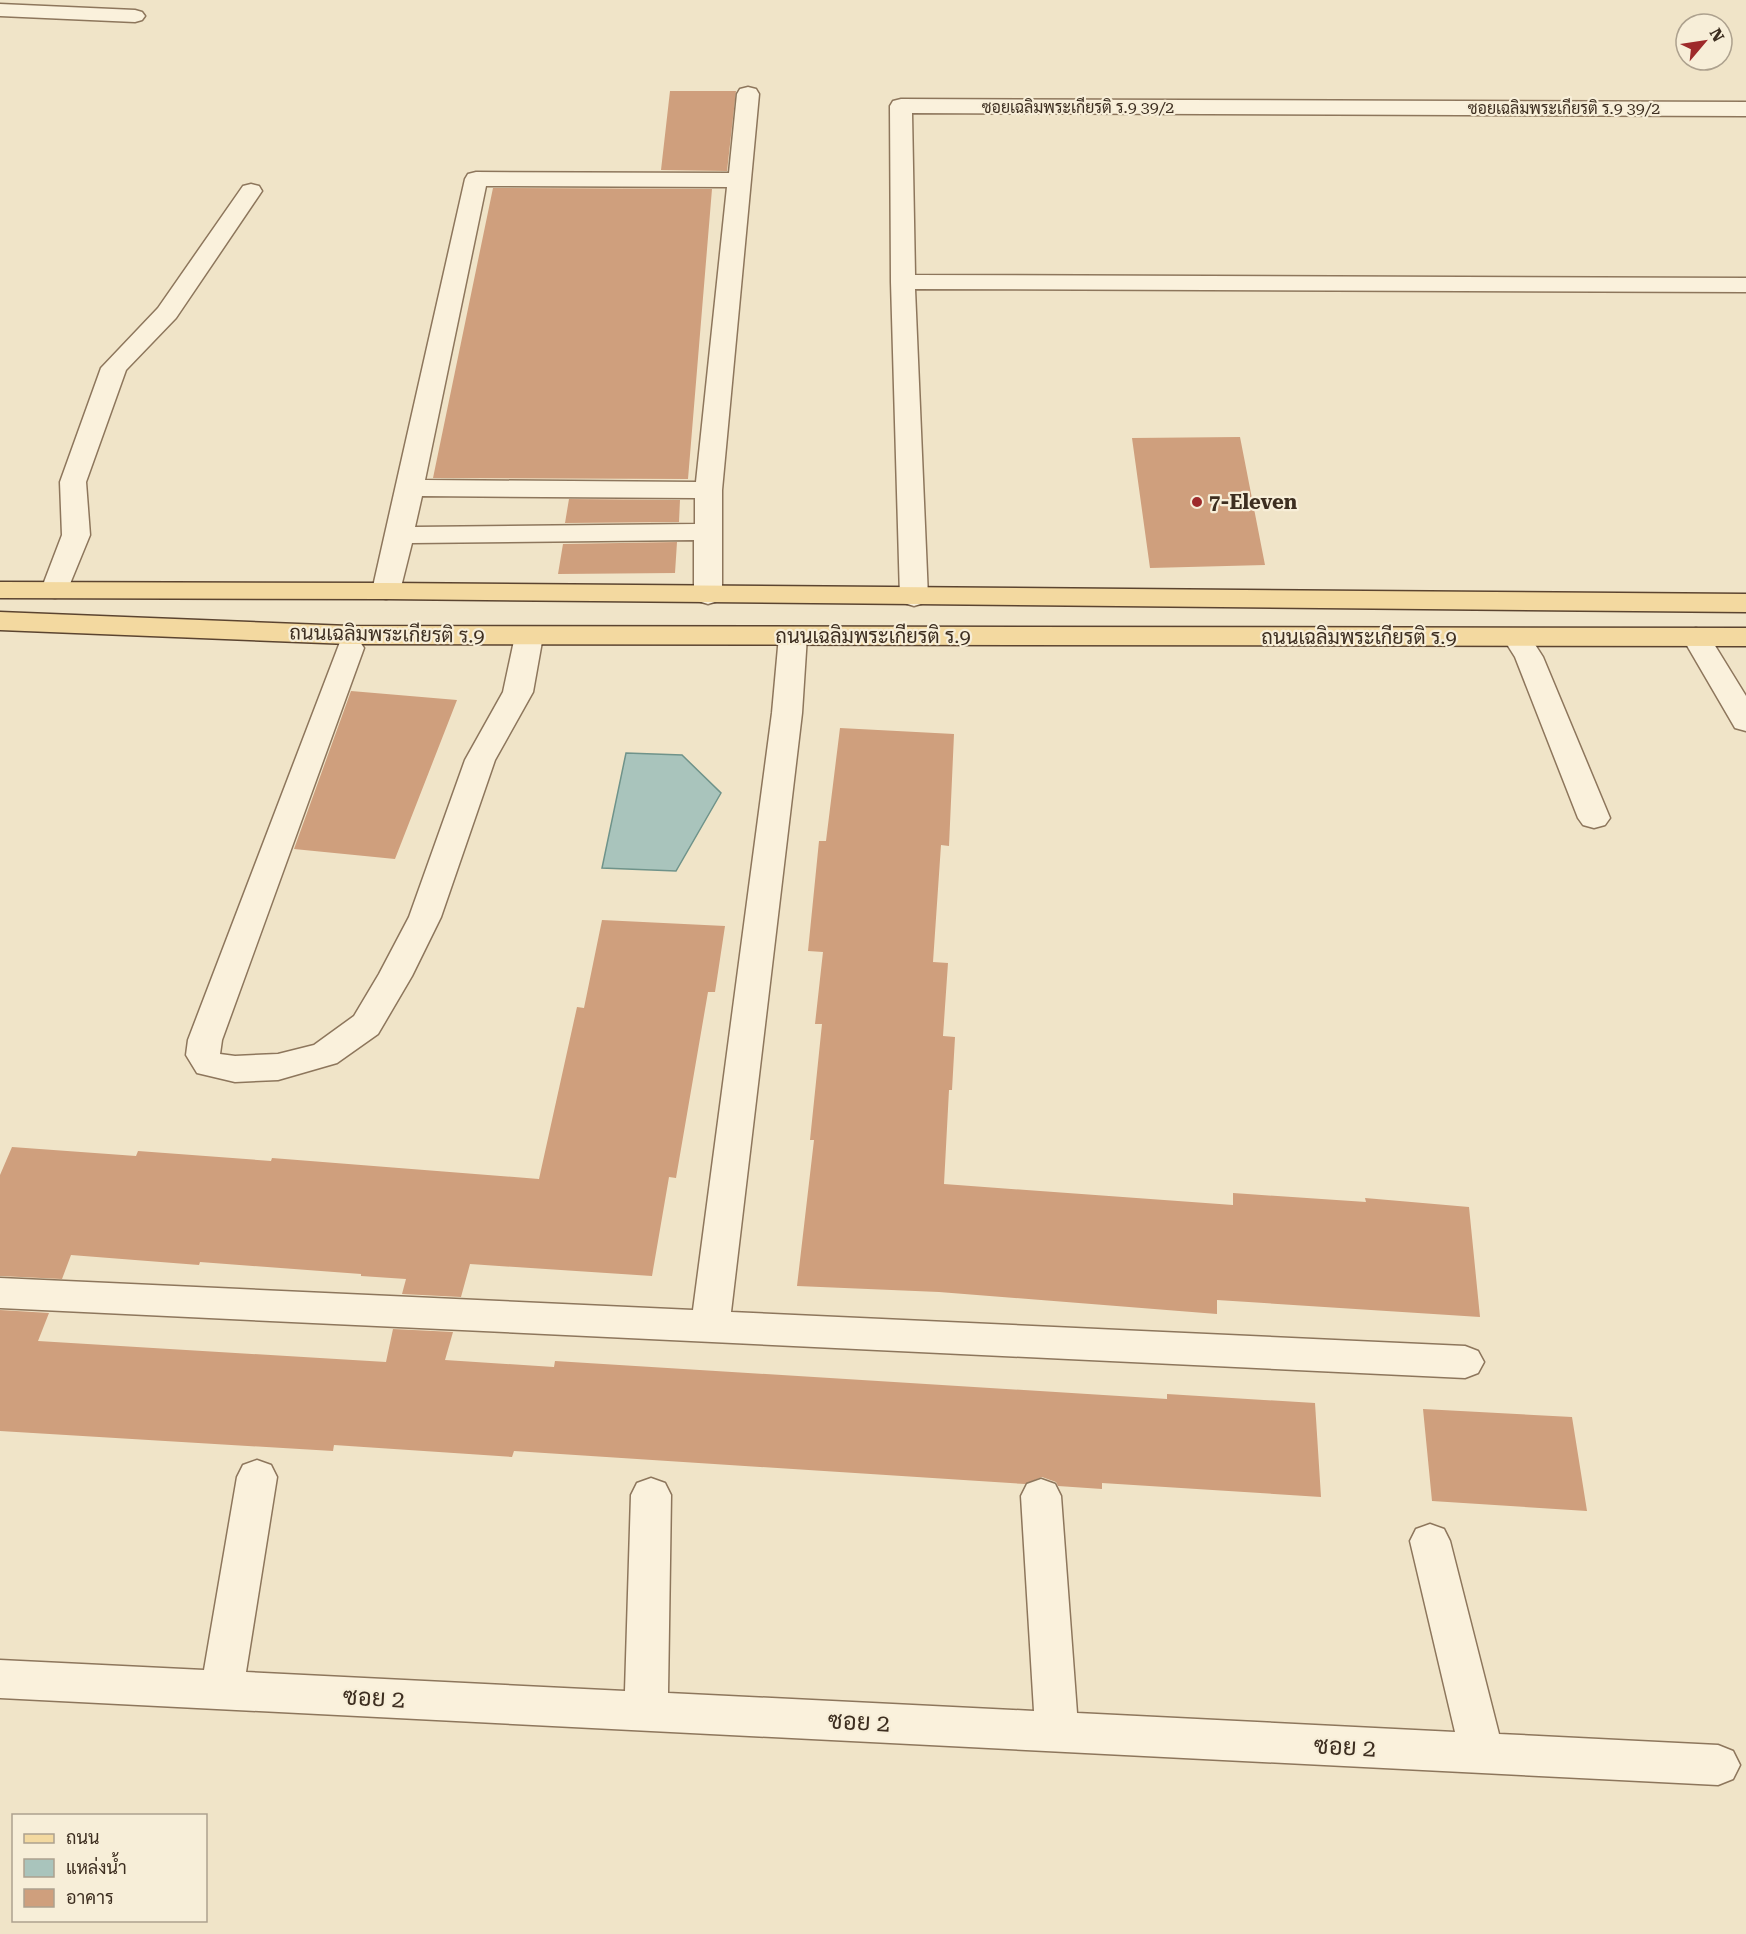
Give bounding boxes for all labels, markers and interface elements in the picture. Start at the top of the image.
north arrow [1674,12,1734,72]
text: N [1705,25,1728,45]
street label: ซอยเฉลิมพระเกียรติ ร.9 39/2 [982,96,1174,117]
street label: ซอยเฉลิมพระเกียรติ ร.9 39/2 [1468,97,1660,118]
place label: 7-Eleven [1209,490,1298,514]
marker: 7-Eleven [1190,495,1204,509]
street label: ถนนเฉลิมพระเกียรติ ร.9 [289,619,485,648]
street label: ถนนเฉลิมพระเกียรติ ร.9 [775,623,971,648]
street label: ถนนเฉลิมพระเกียรติ ร.9 [1261,624,1457,649]
street label: ซอย 2 [342,1682,406,1714]
street label: ซอย 2 [827,1706,891,1738]
street label: ซอย 2 [1313,1731,1377,1763]
legend [12,1814,207,1922]
text: ถนน [66,1827,99,1848]
text: แหล่งน้ำ [66,1852,127,1878]
text: อาคาร [66,1887,114,1908]

